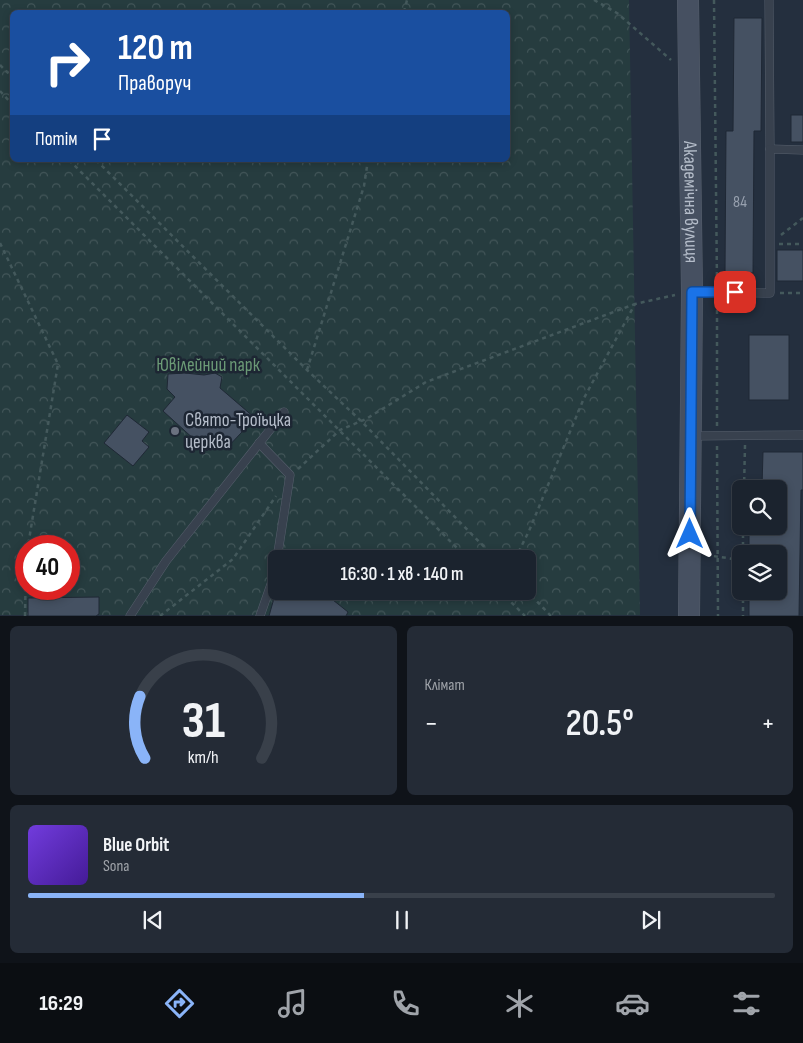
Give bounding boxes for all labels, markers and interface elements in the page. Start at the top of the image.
text: 120 m [118,27,193,70]
icon: right [35,30,100,95]
text: Праворуч [118,70,191,97]
icon: arrive [88,125,116,153]
text: Потім [35,128,78,151]
street label: Академічна вулиця [678,140,703,263]
house number: 84 [733,193,747,212]
pin [714,271,756,313]
icon: arrive [721,278,749,306]
park label: Ювілейний парк [156,354,261,377]
place label: Свято-Троїьцка церква [185,409,291,454]
marker: Свято-Троїьцка церква [169,425,181,437]
map controls [732,480,787,600]
button: search [732,480,787,535]
position arrow [663,507,715,559]
speed limit sign: 40 [15,535,80,600]
button: layers [732,545,787,600]
text: 16:30 · 1 хв · 140 m [341,563,463,586]
text: Клімат [425,676,465,695]
text: 31 [181,690,225,753]
text: 20.5° [565,701,634,746]
text: − [425,707,438,740]
text: + [761,707,775,740]
text: km/h [188,747,219,768]
text: Blue Orbit [103,834,169,857]
text: Sona [103,857,130,876]
icon: previous [139,906,167,934]
icon: pause [388,906,416,934]
icon: next [637,906,665,934]
icon: directions [162,986,197,1021]
icon: music [275,986,310,1021]
icon: phone [388,986,423,1021]
icon: climate [502,986,537,1021]
icon: car [615,986,650,1021]
icon: filters [729,986,764,1021]
text: 16:29 [39,990,83,1017]

